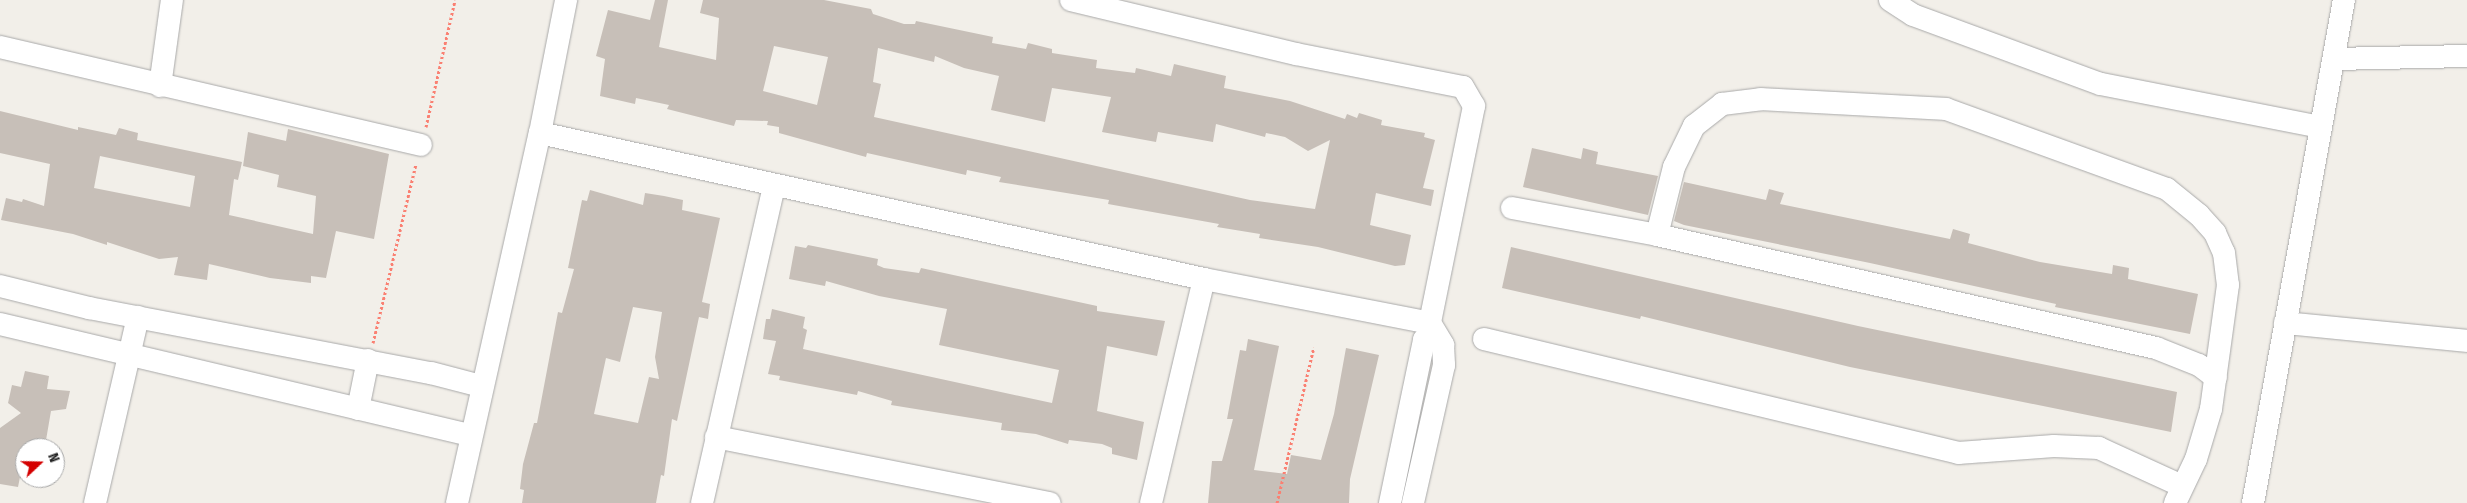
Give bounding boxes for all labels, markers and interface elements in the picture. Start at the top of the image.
north arrow [15,438,65,488]
text: N [44,451,63,465]

